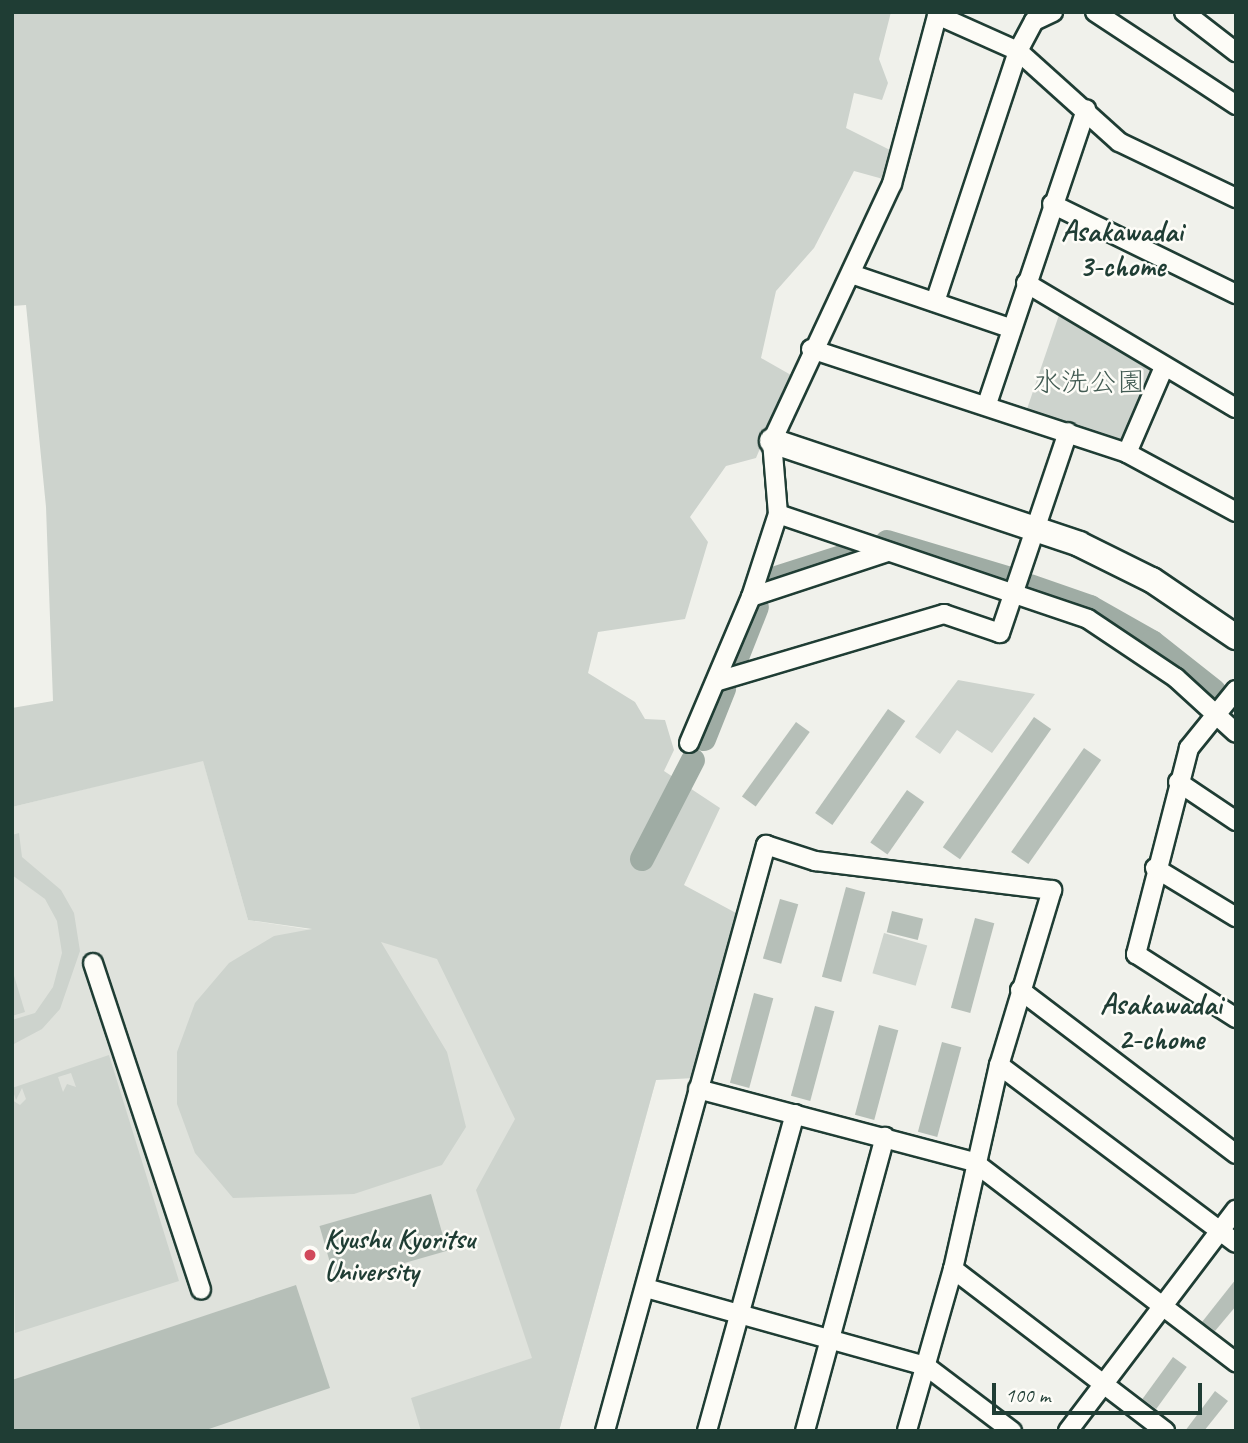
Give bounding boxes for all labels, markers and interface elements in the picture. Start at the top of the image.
district label: Asakawadai 3-chome [1061,213,1183,284]
park label: 水洗公園 [1033,365,1145,399]
district label: Asakawadai 2-chome [1100,986,1222,1056]
place label: Kyushu Kyoritsu University [324,1222,475,1288]
marker: Kyushu Kyoritsu University [302,1247,318,1263]
scale bar [996,1370,1206,1414]
text: 100 m [1005,1382,1050,1408]

